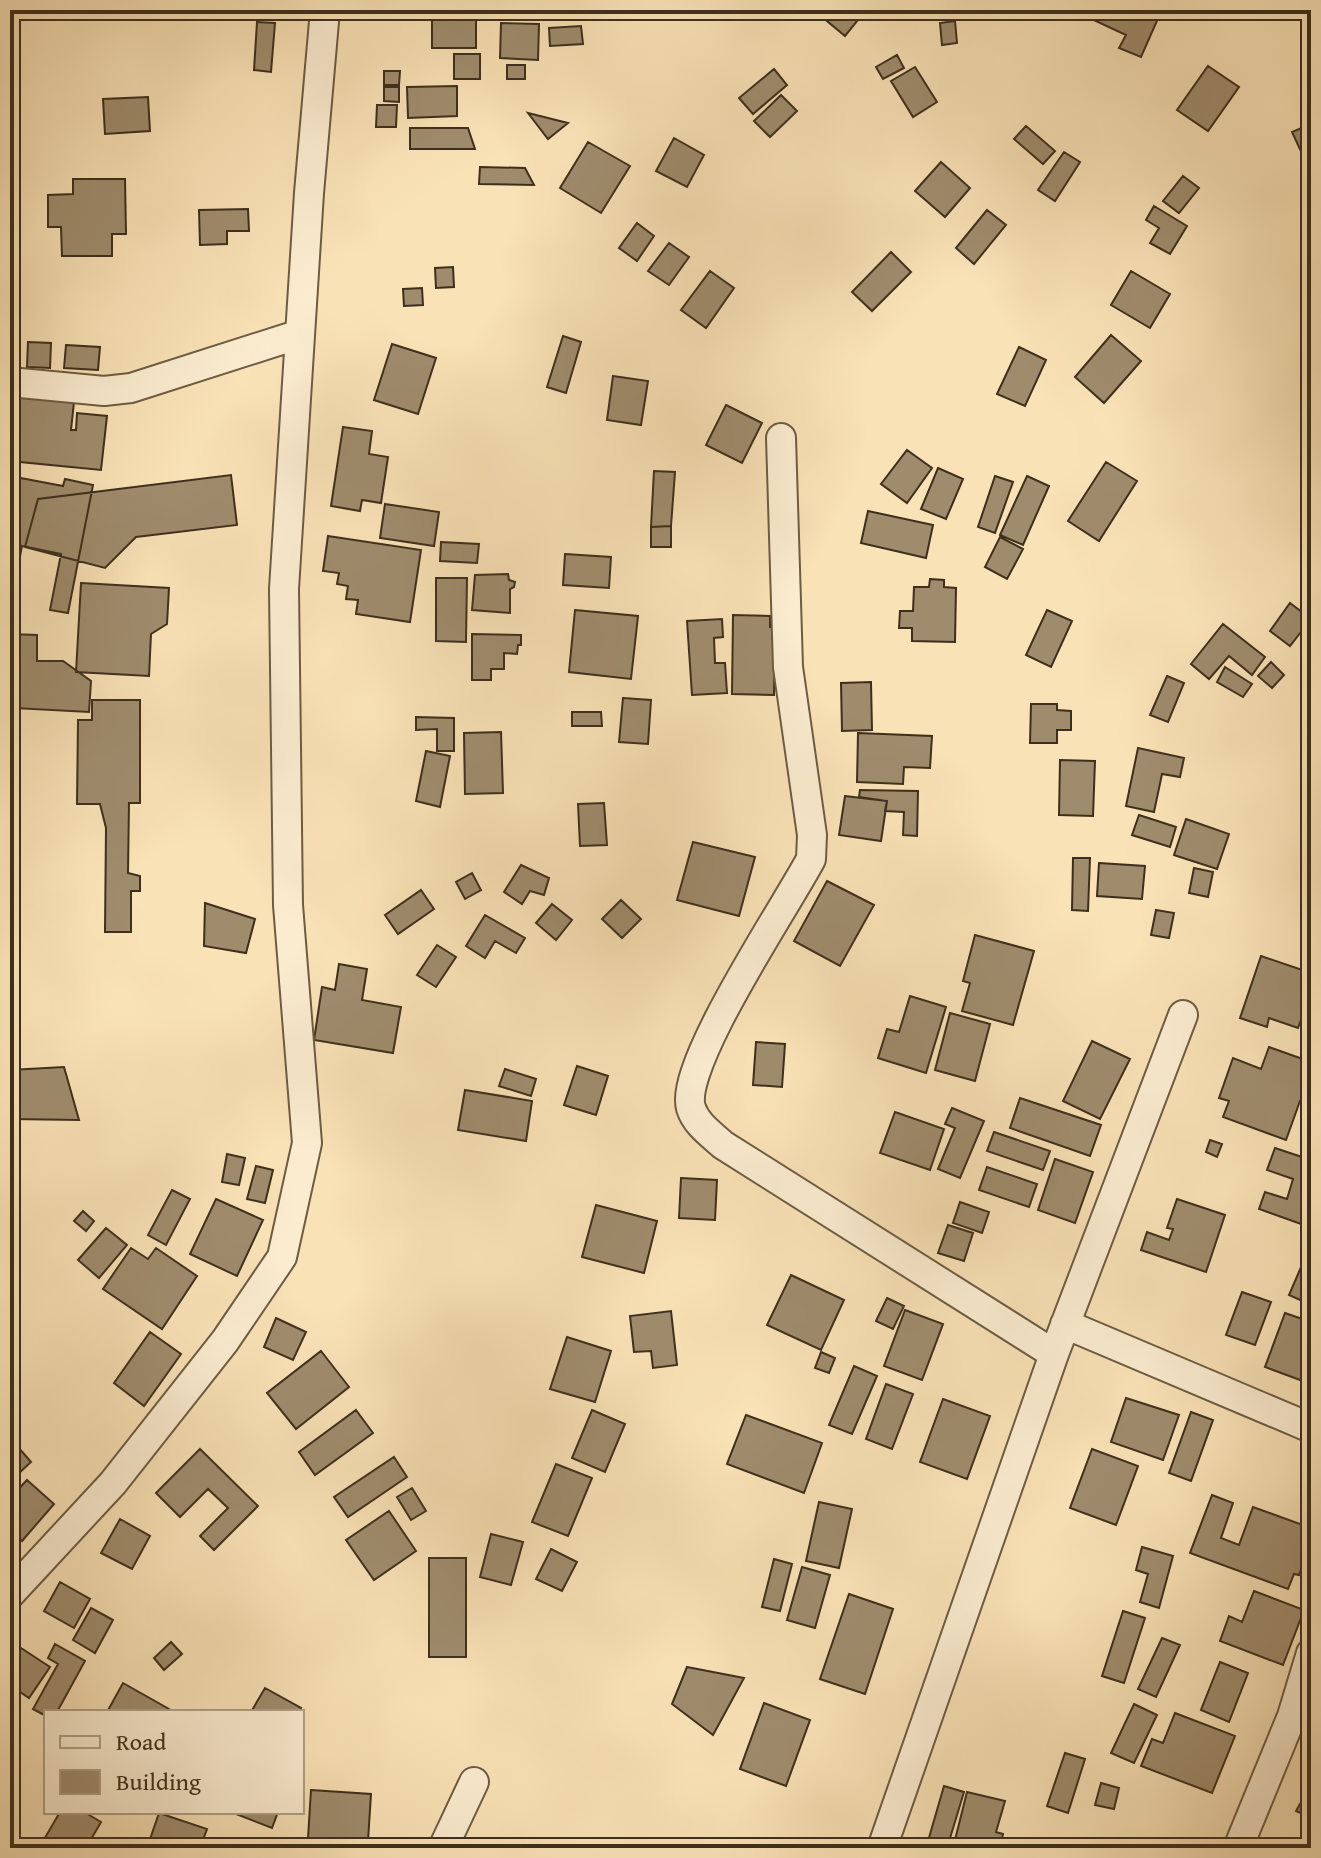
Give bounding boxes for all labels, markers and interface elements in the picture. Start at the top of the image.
legend [44,1710,304,1814]
text: Road [116,1724,166,1759]
text: Building [116,1764,201,1799]

